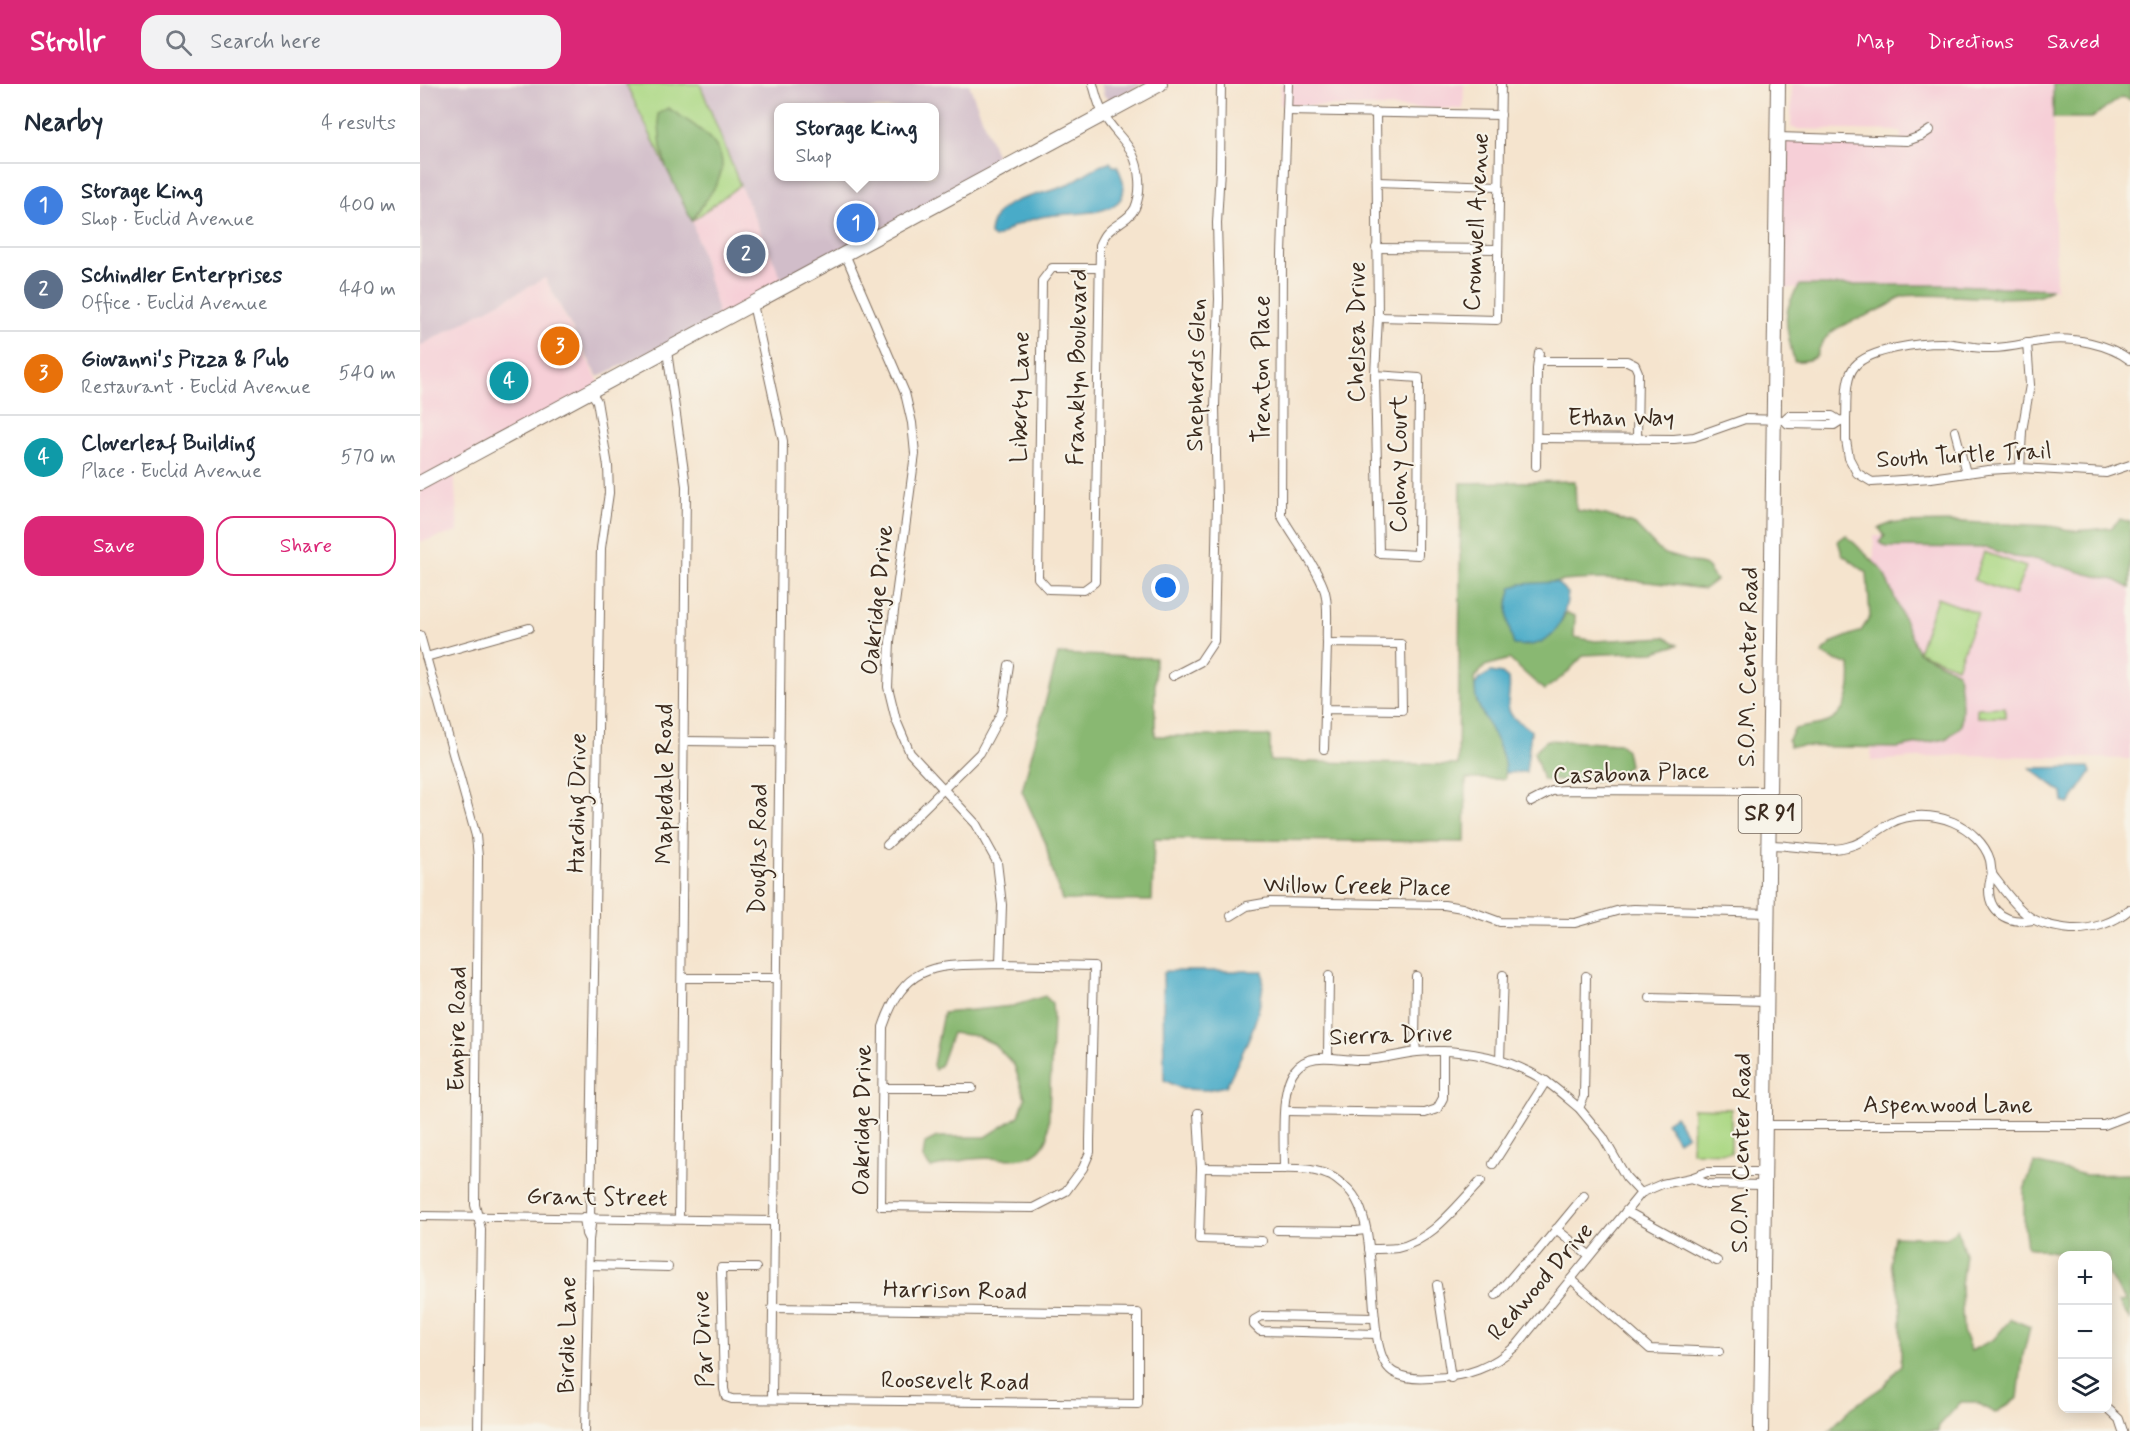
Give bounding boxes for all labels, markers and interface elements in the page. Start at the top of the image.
search box [141,15,561,69]
text: Strollr [30,24,105,61]
icon: search [162,26,195,59]
text: Search here [210,28,321,56]
text: Map [1856,28,1895,56]
text: Directions [1928,28,2014,56]
text: Saved [2047,28,2100,56]
popup [774,103,939,181]
text: Nearby [24,106,103,140]
text: 4 results [321,110,396,137]
text: Storage King [796,115,918,143]
street label: Cromwell Avenue [1457,132,1497,312]
text: Shop [796,143,832,170]
text: Storage King [81,178,203,206]
text: 1 [39,192,48,219]
text: 400 m [340,192,396,219]
pin: 1 [836,200,876,246]
text: Shop · Euclid Avenue [81,206,254,233]
pin: 2 [726,232,766,276]
street label: Chelsea Drive [1342,261,1373,403]
text: Schindler Enterprises [81,262,282,290]
street label: Franklyn Boulevard [1061,268,1095,466]
text: 2 [39,276,48,303]
text: 440 m [339,276,396,303]
text: Office · Euclid Avenue [81,290,268,317]
street label: Trenton Place [1247,295,1278,443]
street label: Shepherds Glen [1180,298,1214,452]
pin: 3 [540,324,580,368]
street label: Liberty Lane [1004,331,1038,463]
text: Giovanni's Pizza & Pub [81,346,289,374]
pin: 4 [490,358,529,404]
text: 3 [39,360,48,387]
text: 540 m [339,360,396,387]
text: Restaurant · Euclid Avenue [81,374,311,401]
street label: Colony Court [1384,395,1415,533]
street label: Ethan Way [1568,403,1674,434]
text: Cloverleaf Building [81,430,256,458]
street label: South Turtle Trail [1876,436,2052,476]
text: 4 [38,444,49,471]
text: 570 m [341,444,396,471]
text: Place · Euclid Avenue [81,458,262,485]
button: Save [24,516,204,576]
button: Share [216,516,396,576]
street label: Oakridge Drive [855,523,901,677]
street label: S.O.M. Center Road [1732,566,1766,768]
your location [1151,573,1180,602]
street label: Mapledale Road [650,703,681,865]
street label: Harding Drive [561,733,598,873]
street label: Casabona Place [1552,756,1710,792]
street label: Douglas Road [742,783,779,915]
road number: SR 91 [1738,795,1802,833]
street label: Willow Creek Place [1263,870,1451,904]
street label: Empire Road [441,966,475,1092]
street label: Sierra Drive [1329,1018,1453,1054]
street label: Oakridge Drive [846,1044,880,1196]
street label: S.O.M. Center Road [1725,1052,1759,1254]
street label: Aspenwood Lane [1863,1090,2033,1121]
street label: Grant Street [526,1181,668,1215]
street label: Redwood Drive [1481,1216,1601,1348]
map controls [2058,1251,2112,1413]
button: + [2058,1251,2112,1305]
street label: Harrison Road [883,1274,1027,1308]
street label: Birdie Lane [551,1276,585,1394]
street label: Par Drive [686,1290,722,1388]
button: − [2058,1305,2112,1359]
button: layers [2058,1359,2112,1413]
street label: Roosevelt Road [881,1365,1029,1399]

